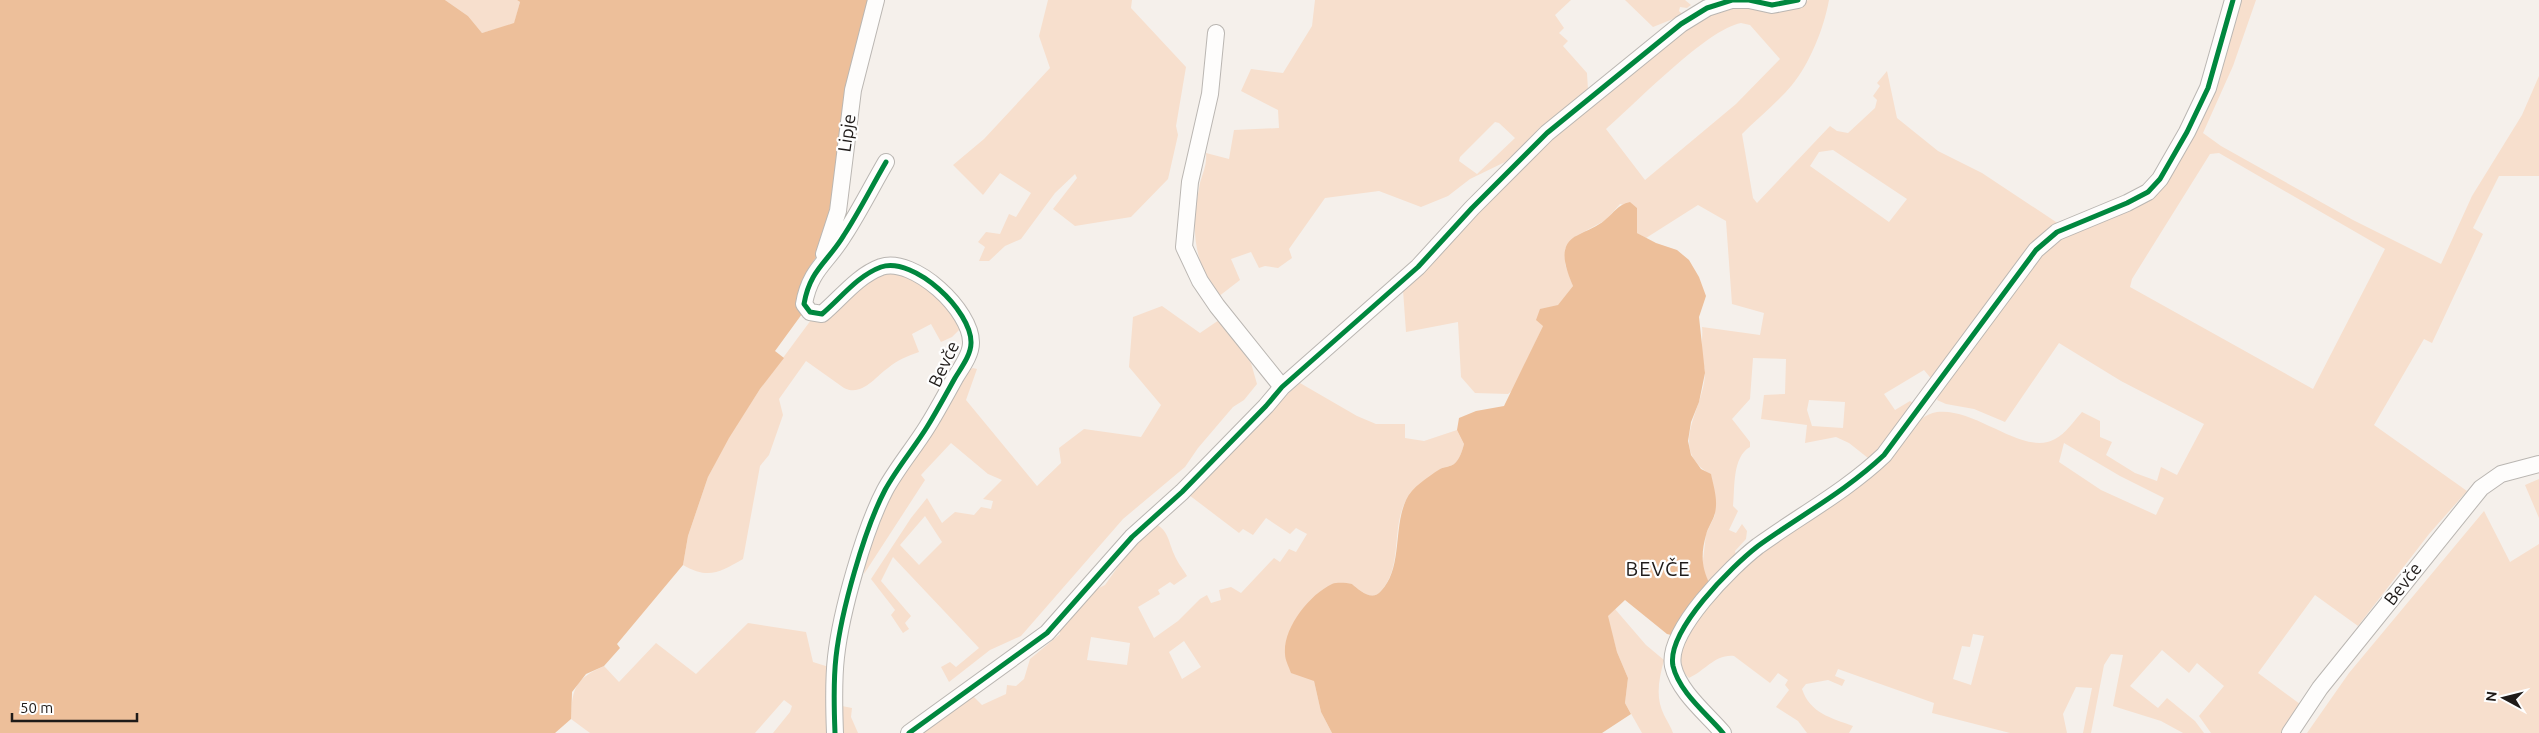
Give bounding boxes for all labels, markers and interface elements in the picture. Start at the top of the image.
street label: Lipje [833,112,859,153]
street label: Bevče [924,337,962,390]
district label: BEVČE [1626,557,1690,580]
street label: Bevče [2379,558,2425,609]
north arrow [2479,673,2529,723]
scale bar [12,690,138,722]
text: N [2483,690,2500,703]
text: 50 m [20,699,53,716]

